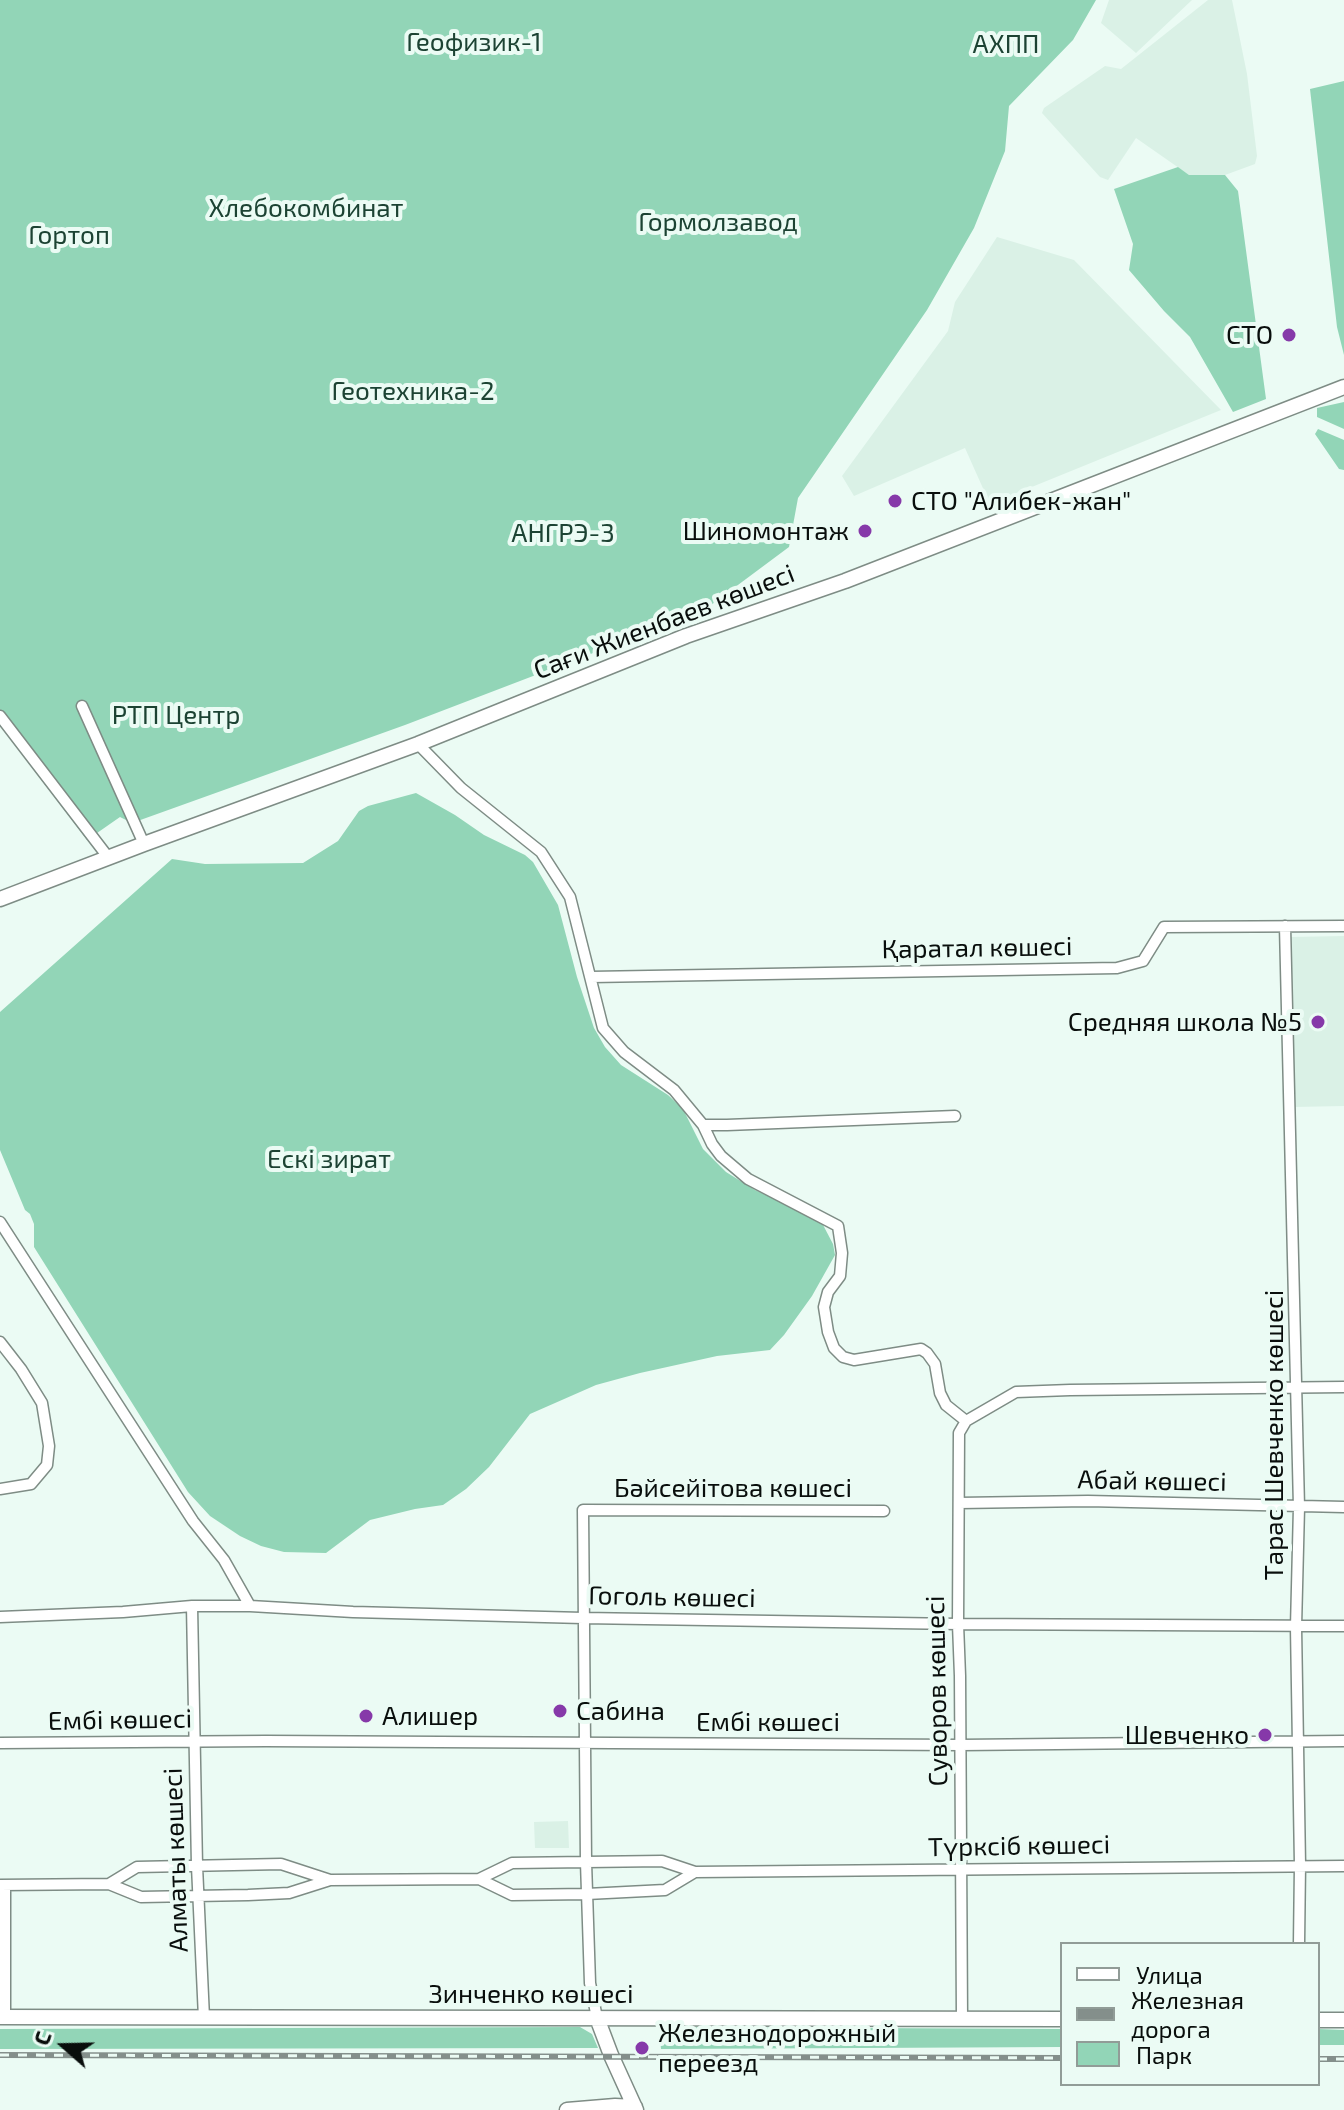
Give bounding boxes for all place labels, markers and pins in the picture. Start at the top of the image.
place label: СТО [1226,319,1273,351]
marker: СТО [1280,326,1298,344]
place label: СТО "Алибек-жан" [911,485,1131,517]
marker: СТО "Алибек-жан" [886,492,904,510]
place label: Шиномонтаж [683,515,849,547]
marker: Шиномонтаж [856,522,874,540]
place label: Средняя школа №5 [1068,1006,1302,1038]
marker: Средняя школа №5 [1309,1013,1327,1031]
place label: Сабина [576,1695,665,1727]
place label: Алишер [382,1700,478,1732]
marker: Сабина [551,1702,569,1720]
marker: Алишер [357,1707,375,1725]
place label: Шевченко [1125,1719,1249,1751]
marker: Шевченко [1256,1726,1274,1744]
place label: Железнодорожный переезд [658,2017,896,2078]
marker: Железнодорожный переезд [633,2039,651,2057]

